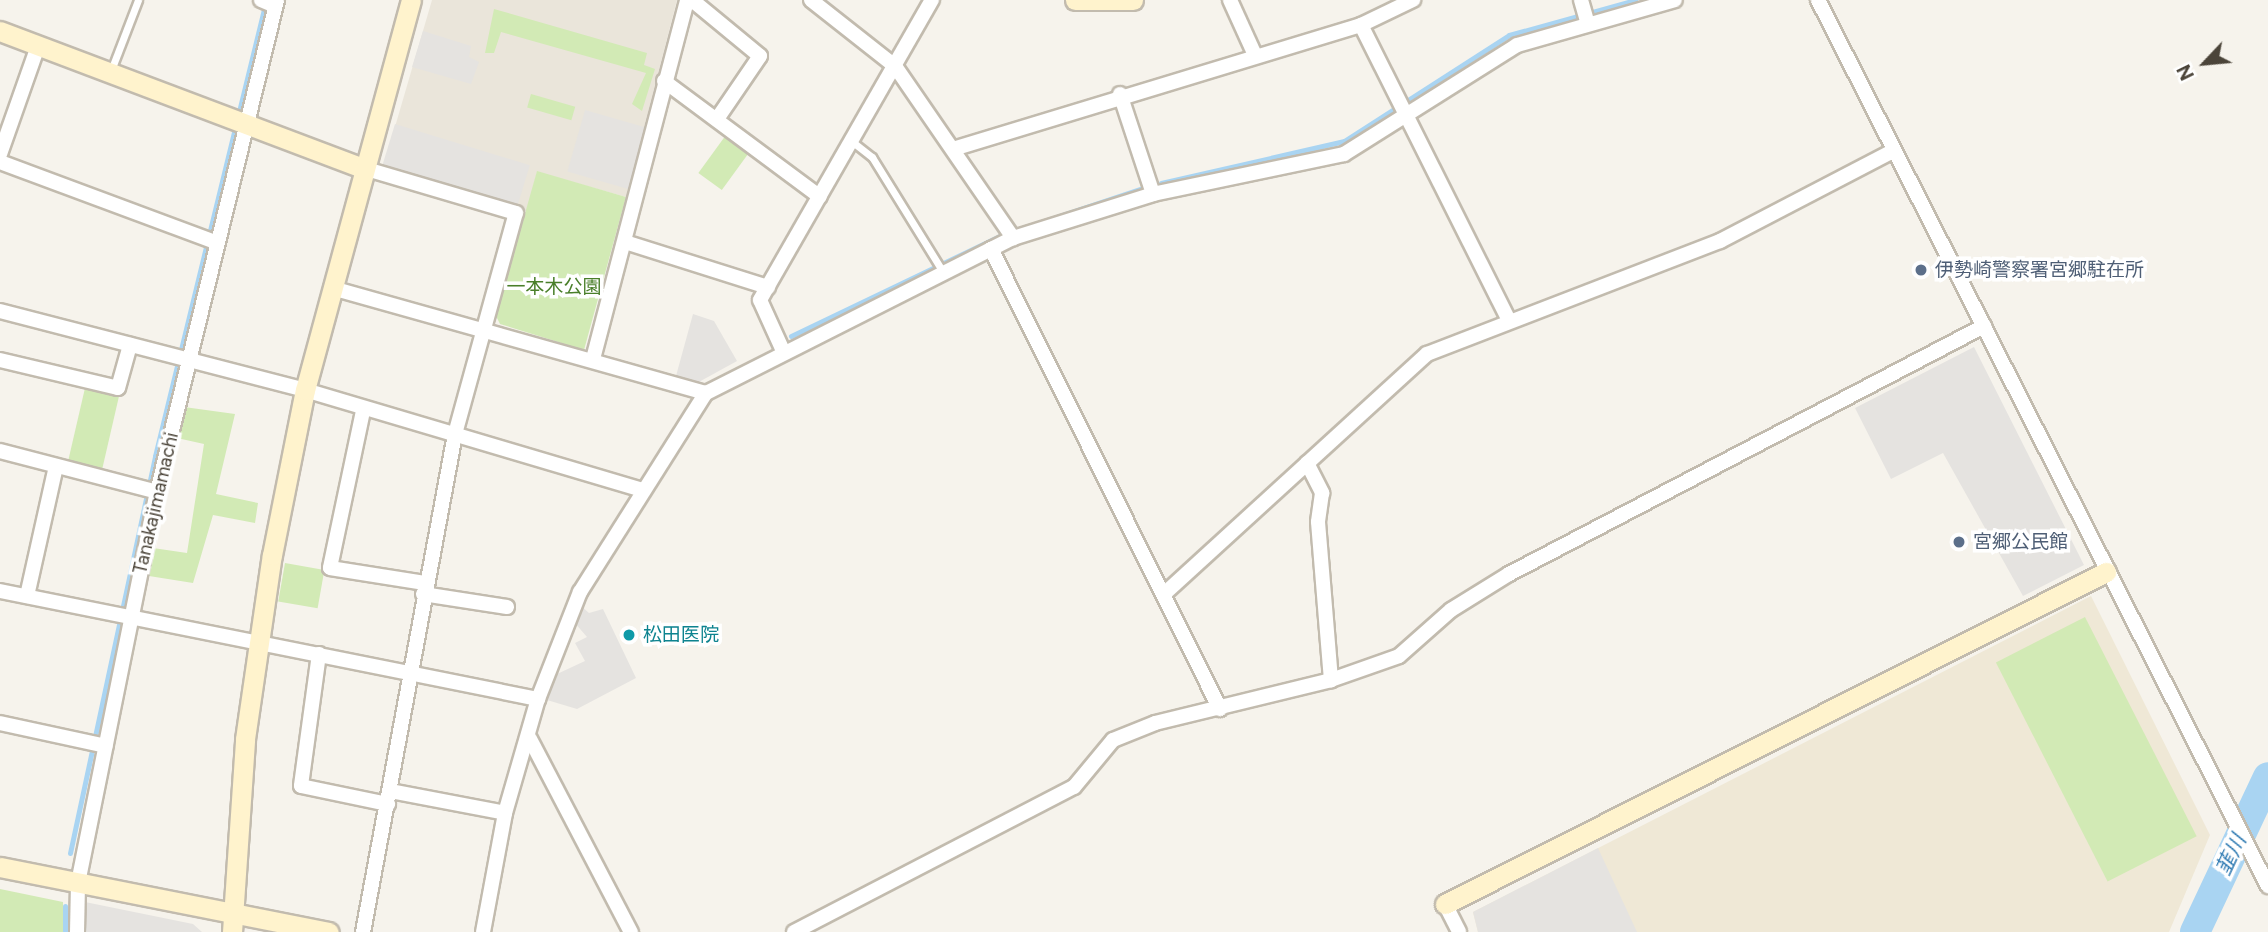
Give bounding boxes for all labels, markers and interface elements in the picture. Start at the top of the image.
north arrow [2170,28,2240,98]
text: N [2172,61,2199,84]
place label: 伊勢崎警察署宮郷駐在所 [1935,259,2144,281]
marker: 伊勢崎警察署宮郷駐在所 [1913,262,1929,278]
park label: 一本木公園 [507,276,601,298]
street label: Tanakajimamachi [129,430,183,576]
place label: 宮郷公民館 [1973,531,2068,553]
marker: 宮郷公民館 [1951,534,1967,550]
place label: 松田医院 [643,624,719,646]
marker: 松田医院 [621,627,637,643]
water label: 韮川 [2211,831,2251,879]

